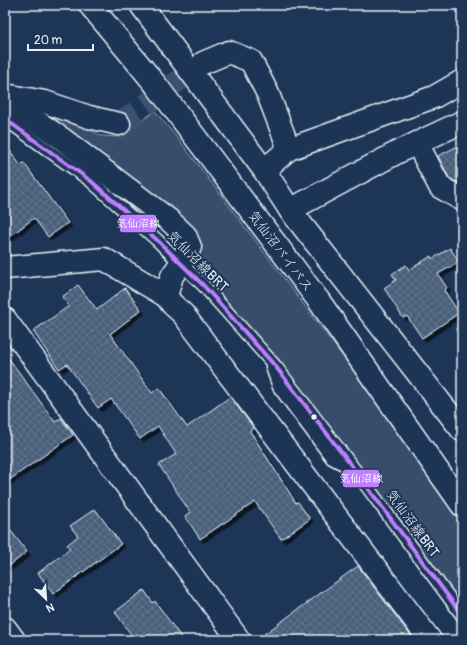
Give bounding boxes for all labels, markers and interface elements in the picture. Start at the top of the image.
scale bar [28,26,93,52]
text: 20 m [34,33,63,48]
street label: 気仙沼バイパス [244,207,317,295]
line badge: 気仙沼線 [119,214,157,233]
text: 気仙沼線 [116,217,160,230]
street label: 気仙沼線BRT [163,227,232,296]
unlabelled marker [309,412,319,422]
line badge: 気仙沼線 [342,469,380,488]
text: 気仙沼線 [339,472,383,485]
street label: 気仙沼線BRT [382,486,443,561]
north arrow [26,579,66,619]
text: N [43,600,56,615]

